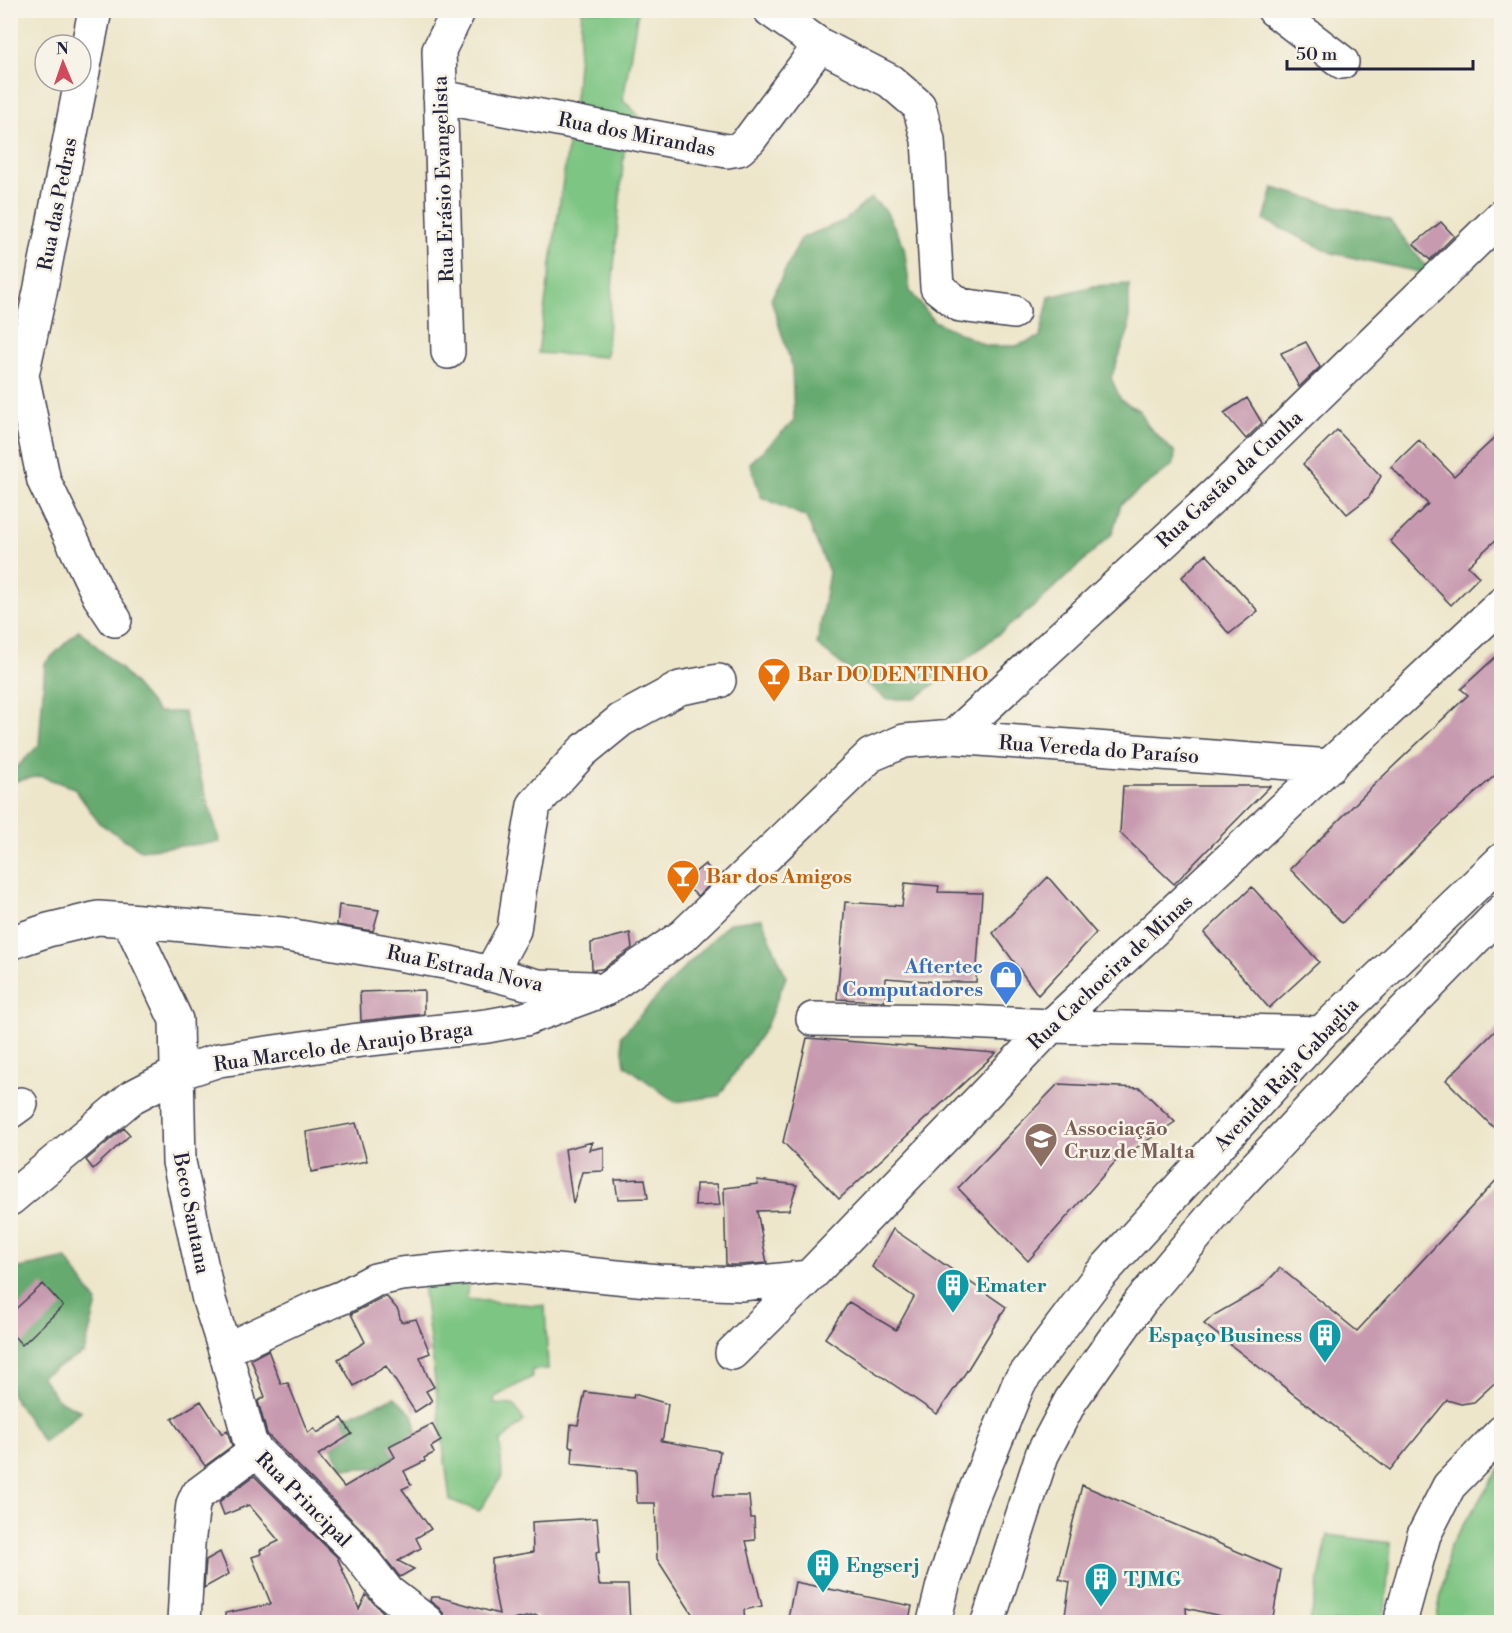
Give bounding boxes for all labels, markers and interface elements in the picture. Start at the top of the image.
north arrow [33,33,93,93]
scale bar [1287,33,1473,71]
text: N [56,39,70,59]
text: 50 m [1296,43,1338,66]
street label: Rua Erásio Evangelista [428,74,461,283]
street label: Rua dos Mirandas [556,108,718,163]
street label: Rua das Pedras [33,136,84,273]
street label: Rua Gastão da Cunha [1152,405,1309,554]
bar icon: Bar DO DENTINHO [756,656,792,703]
place label: Bar DO DENTINHO [797,663,988,688]
street label: Rua Vereda do Paraíso [998,731,1200,770]
bar icon: Bar dos Amigos [665,858,701,905]
place label: Bar dos Amigos [706,865,852,890]
street label: Rua Cachoeira de Minas [1023,890,1199,1056]
street label: Rua Estrada Nova [384,941,546,998]
place label: Aftertec Computadores [842,955,983,1003]
shop icon: Aftertec Computadores [988,959,1024,1006]
street label: Avenida Raja Gabaglia [1209,992,1365,1158]
street label: Rua Marcelo de Araujo Braga [212,1017,475,1078]
place label: Associação Cruz de Malta [1063,1117,1195,1165]
school or university icon: Associação Cruz de Malta [1023,1121,1059,1168]
street label: Beco Santana [166,1150,215,1277]
building icon: Emater [935,1267,971,1314]
place label: Emater [976,1274,1047,1299]
building icon: Espaço Business [1307,1317,1343,1364]
place label: Espaço Business [1148,1324,1302,1349]
street label: Rua Principal [250,1447,356,1553]
building icon: Engserj [805,1547,841,1594]
place label: Engserj [846,1554,920,1579]
building icon: TJMG [1083,1561,1119,1608]
place label: TJMG [1124,1568,1182,1593]

